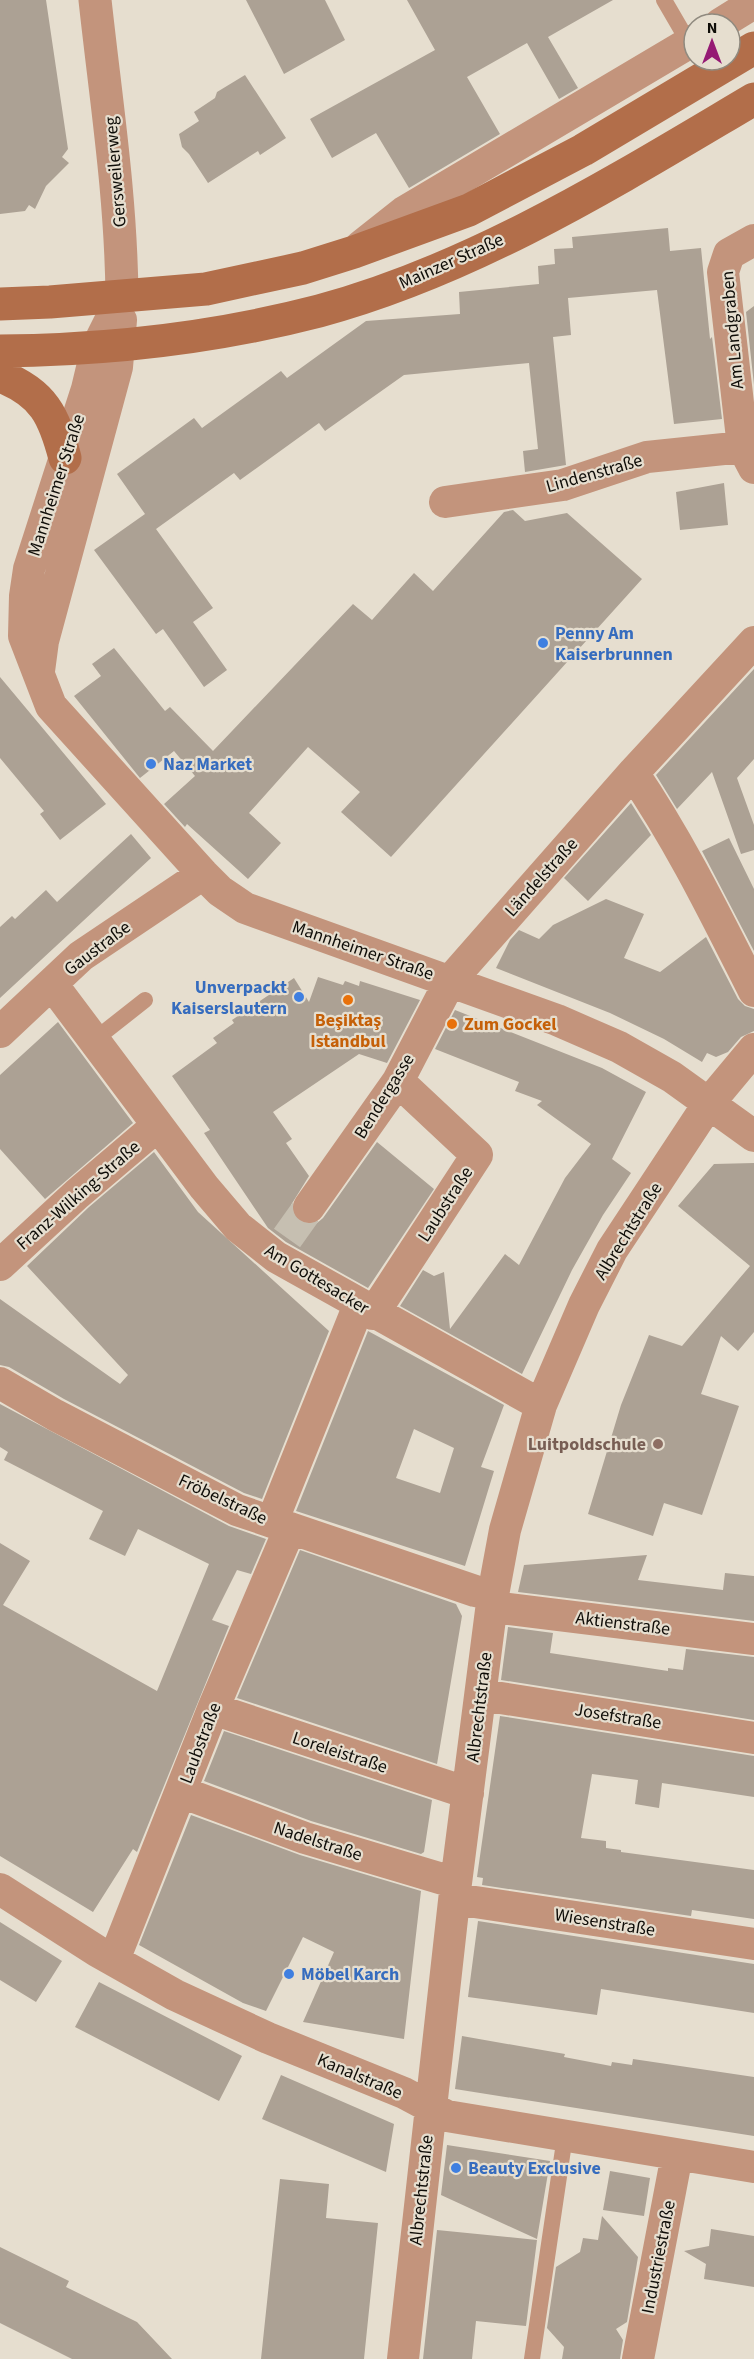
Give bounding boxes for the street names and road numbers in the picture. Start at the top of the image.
street label: Gersweilerweg [98,116,133,228]
street label: Mainzer Straße [395,227,508,296]
street label: Am Landgraben [715,270,750,390]
street label: Mannheimer Straße [22,411,91,559]
street label: Lindenstraße [543,448,645,499]
street label: Ländelstraße [499,832,584,922]
street label: Gaustraße [59,915,136,982]
street label: Mannheimer Straße [289,915,437,986]
street label: Bendergasse [348,1049,421,1144]
street label: Franz-Wilking-Straße [11,1135,146,1256]
street label: Laubstraße [412,1162,479,1247]
street label: Albrechtstraße [588,1178,668,1285]
street label: Am Gottesacker [260,1238,374,1321]
street label: Fröbelstraße [174,1468,271,1531]
street label: Aktienstraße [574,1605,672,1642]
street label: Albrechtstraße [460,1651,499,1764]
street label: Josefstraße [573,1697,663,1736]
street label: Laubstraße [174,1699,227,1787]
street label: Loreleistraße [289,1725,391,1780]
street label: Nadelstraße [270,1815,365,1868]
street label: Wiesenstraße [553,1902,657,1943]
street label: Kanalstraße [313,2047,406,2106]
street label: Albrechtstraße [403,2134,440,2246]
street label: Industriestraße [635,2198,682,2316]

